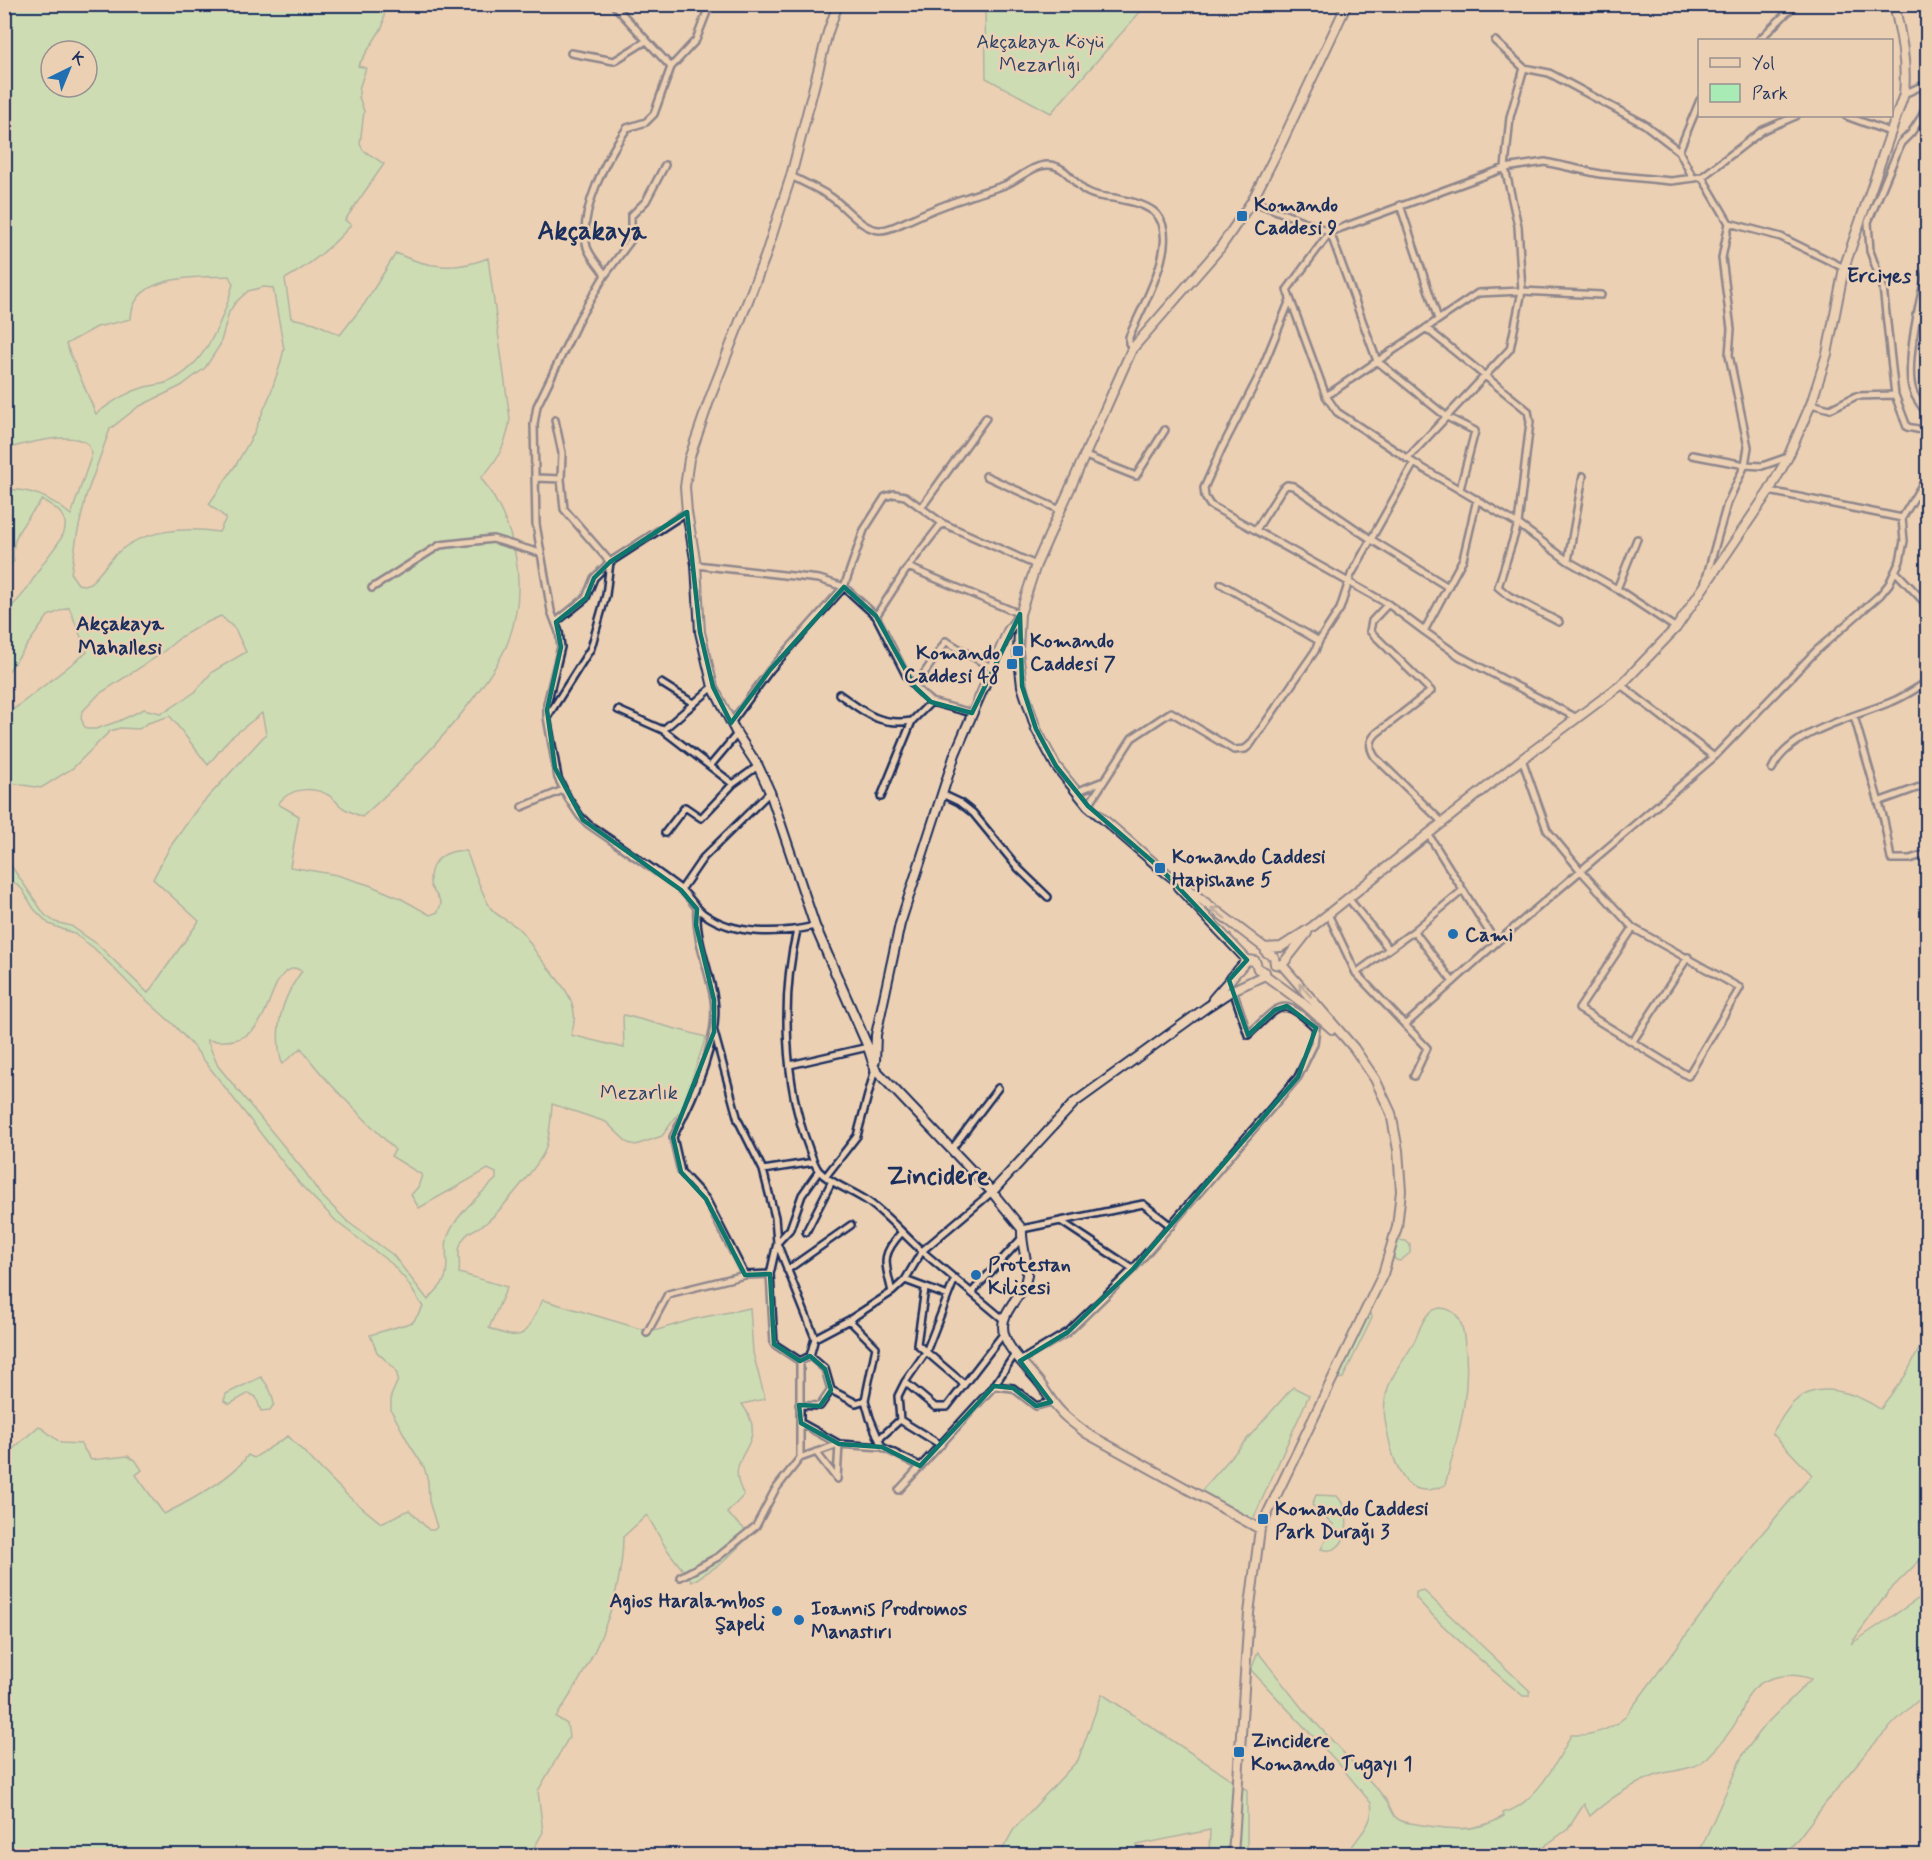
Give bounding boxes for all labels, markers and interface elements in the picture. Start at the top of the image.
park label: Akçakaya Köyü Mezarlığı [976,29,1104,79]
north arrow [39,39,99,99]
legend [1698,39,1893,117]
text: K [67,48,90,71]
text: Yol [1752,52,1775,76]
text: Park [1752,82,1788,106]
place label: Komando Caddesi 9 [1254,192,1338,242]
marker: Komando Caddesi 9 [1235,209,1249,223]
district label: Akçakaya [538,215,648,249]
district label: Erciyes [1847,262,1912,290]
district label: Akçakaya Mahallesi [76,610,165,662]
place label: Komando Caddesi 7 [1030,628,1116,678]
place label: Komando Caddesi 48 [904,640,1000,690]
marker: Komando Caddesi 7 [1011,644,1025,658]
marker: Komando Caddesi 48 [1005,657,1019,671]
place label: Komando Caddesi Hapishane 5 [1172,844,1326,894]
marker: Komando Caddesi Hapishane 5 [1153,861,1167,875]
one-way arrow [1210,906,1226,919]
place label: Cami [1465,922,1513,949]
marker: Cami [1446,927,1460,941]
one-way arrow [1298,983,1312,998]
park label: Mezarlık [600,1080,678,1107]
district label: Zincidere [887,1160,989,1194]
place label: Protestan Kilisesi [988,1252,1071,1302]
marker: Protestan Kilisesi [969,1268,983,1282]
place label: Komando Caddesi Park Durağı 3 [1275,1496,1429,1546]
marker: Komando Caddesi Park Durağı 3 [1256,1512,1270,1526]
place label: Agios Haralambos Şapeli [610,1588,765,1638]
place label: Ioannis Prodromos Manastırı [811,1596,967,1646]
marker: Agios Haralambos Şapeli [770,1604,784,1618]
marker: Ioannis Prodromos Manastırı [792,1613,806,1627]
place label: Zincidere Komando Tugayı 1 [1251,1728,1412,1780]
marker: Zincidere Komando Tugayı 1 [1232,1745,1246,1759]

